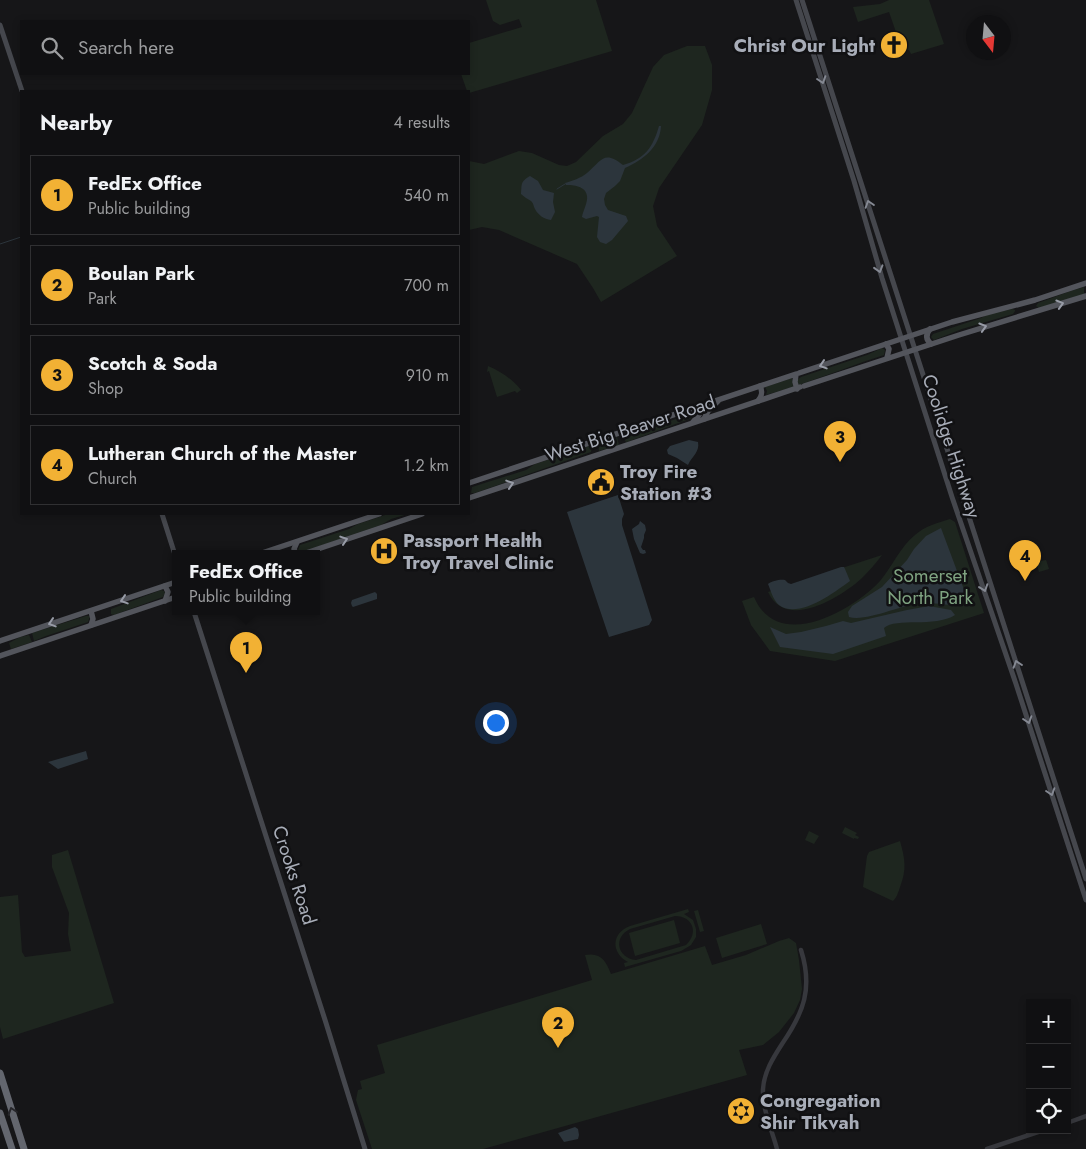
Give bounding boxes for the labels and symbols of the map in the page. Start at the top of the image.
north arrow [966,15,1011,60]
church icon: Christ Our Light [879,30,909,60]
place label: Christ Our Light [734,32,875,59]
one-way arrow [816,75,826,83]
one-way arrow [865,201,875,209]
one-way arrow [873,264,883,273]
one-way arrow [1056,300,1064,310]
one-way arrow [978,323,986,333]
one-way arrow [819,359,828,369]
street label: Coolidge Highway [916,371,988,522]
street label: West Big Beaver Road [542,388,719,469]
pin: 3 [824,421,856,462]
place label: Troy Fire Station #3 [620,458,712,507]
public building icon: Troy Fire Station #3 [586,467,616,497]
one-way arrow [506,480,514,490]
place label: Passport Health Troy Travel Clinic [403,527,554,576]
one-way arrow [339,536,348,546]
hospital icon: Passport Health Troy Travel Clinic [369,536,399,566]
pin: 4 [1009,540,1041,581]
park label: Somerset North Park [887,562,973,611]
one-way arrow [978,584,988,592]
one-way arrow [120,594,129,604]
one-way arrow [49,618,57,628]
pin: 1 [230,632,262,673]
one-way arrow [1013,660,1023,669]
your location [483,710,509,736]
one-way arrow [1023,716,1033,724]
one-way arrow [1046,788,1056,796]
street label: Crooks Road [266,822,323,928]
pin: 2 [542,1007,574,1048]
place label: Congregation Shir Tikvah [760,1087,881,1136]
synagogue icon: Congregation Shir Tikvah [726,1096,756,1126]
one-way arrow [8,1107,18,1116]

